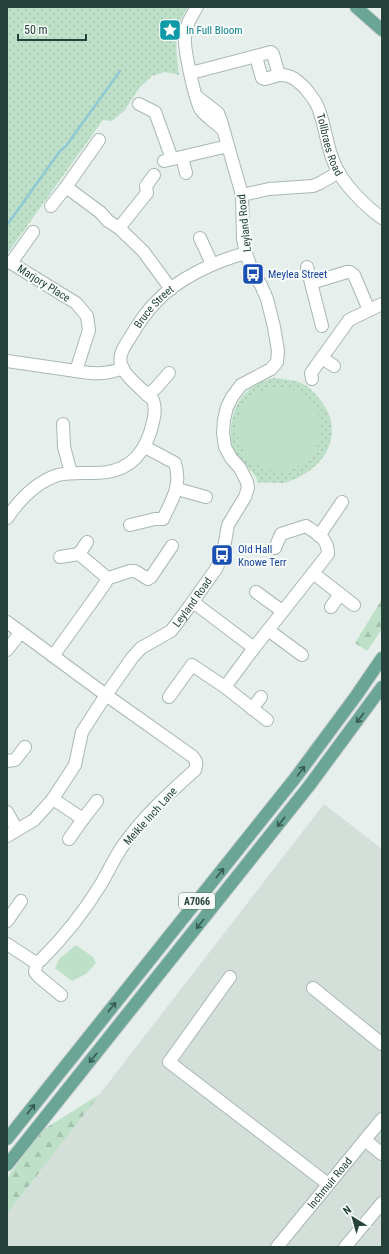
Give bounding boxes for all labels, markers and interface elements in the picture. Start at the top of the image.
scale bar [18,16,86,42]
place icon: In Full Bloom [157,17,183,43]
text: 50 m [24,23,48,37]
place label: In Full Bloom [186,24,243,37]
street label: Tollbraes Road [314,112,345,178]
street label: Leyland Road [235,193,254,253]
bus stop icon: Meylea Street [240,261,266,287]
street label: Marjory Place [15,262,72,305]
place label: Meylea Street [268,268,327,281]
street label: Bruce Street [132,283,176,331]
bus stop icon: Old Hall Knowe Terr [209,542,235,568]
place label: Old Hall Knowe Terr [238,543,287,569]
street label: Leyland Road [170,575,215,630]
one-way arrow [355,713,364,724]
one-way arrow [297,766,305,777]
street label: Meikle Inch Lane [121,785,180,848]
one-way arrow [277,816,285,827]
one-way arrow [216,867,225,878]
road number: A7066 [179,893,215,909]
one-way arrow [196,918,204,929]
one-way arrow [108,1001,117,1012]
one-way arrow [88,1052,97,1063]
one-way arrow [27,1103,36,1114]
street label: Inchmuir Road [305,1155,355,1211]
north arrow [333,1198,373,1238]
text: N [341,1203,354,1218]

